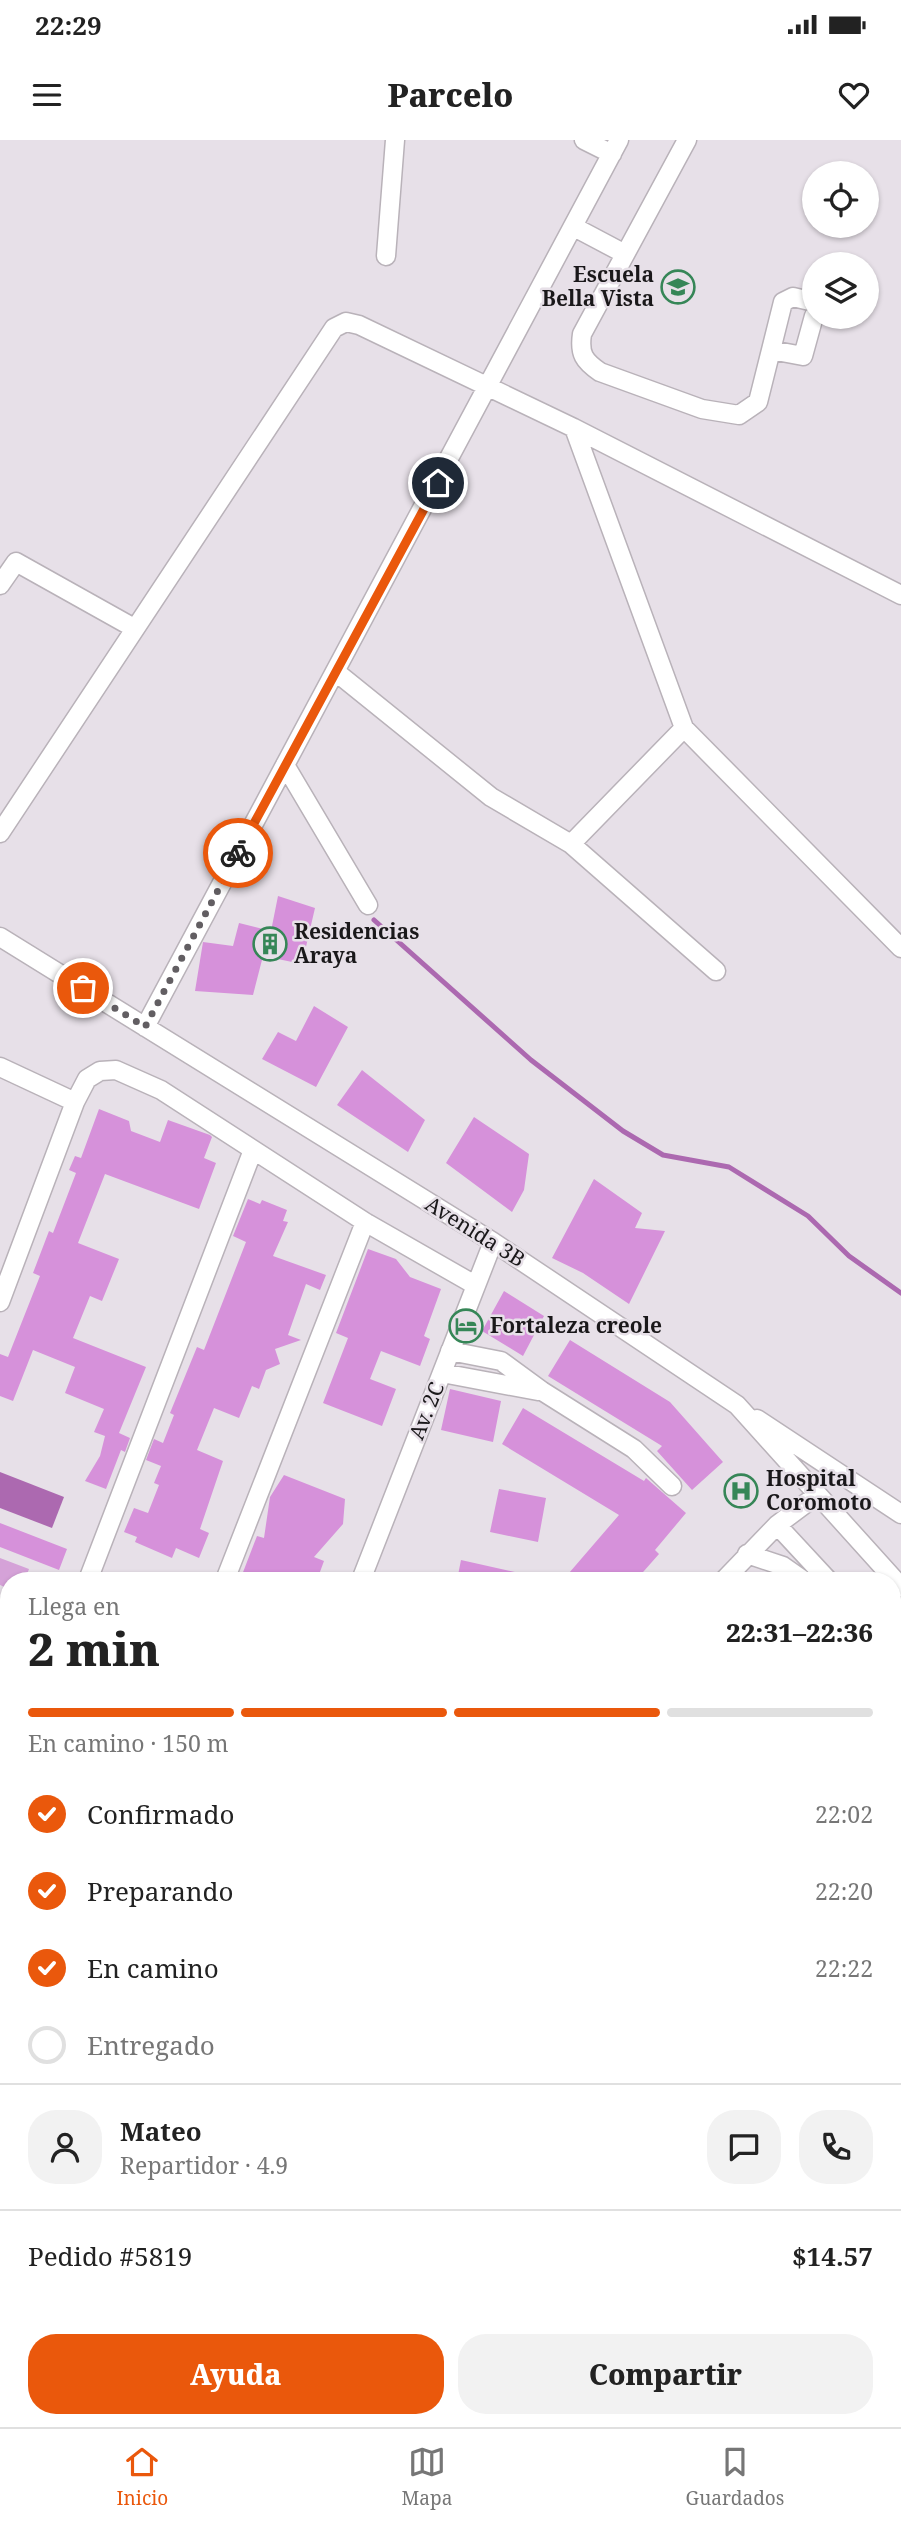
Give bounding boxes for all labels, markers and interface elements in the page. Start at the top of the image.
text: 22:29 [35,7,102,43]
text: Parcelo [388,73,513,116]
icon: menu [28,76,66,114]
icon: heart [835,76,873,114]
map controls [802,161,879,329]
button: locate [802,161,879,238]
button: layers [802,252,879,329]
place label: Escuela Bella Vista [542,260,654,312]
school or university icon: Escuela Bella Vista [659,268,697,306]
pin [408,453,468,513]
icon: home [419,464,457,502]
courier [203,818,273,888]
icon: bike [219,834,257,872]
place label: Residencias Araya [294,917,419,969]
building icon: Residencias Araya [251,925,289,963]
pin [53,958,113,1018]
icon: bag [64,969,102,1007]
street label: Avenida 3B [420,1189,531,1273]
hotel icon: Fortaleza creole [447,1307,485,1345]
place label: Fortaleza creole [490,1311,662,1339]
street label: Av. 2C [402,1378,450,1443]
place label: Hospital Coromoto [766,1464,872,1516]
hospital icon: Hospital Coromoto [722,1472,760,1510]
text: Llega en [28,1590,120,1622]
text: 22:31–22:36 [726,1614,873,1650]
text: 2 min [28,1617,160,1679]
text: En camino · 150 m [28,1727,229,1759]
icon: check [28,1795,66,1833]
text: Confirmado [87,1796,234,1832]
text: 22:02 [815,1798,873,1830]
icon: check [28,1872,66,1910]
text: Preparando [87,1873,234,1909]
text: 22:20 [815,1875,873,1907]
icon: check [28,1949,66,1987]
text: En camino [87,1950,219,1986]
text: 22:22 [815,1952,873,1984]
text: Entregado [87,2027,215,2063]
button: person [28,2110,102,2184]
button: chat [707,2110,781,2184]
button: phone [799,2110,873,2184]
text: Mateo [120,2113,202,2149]
text: Repartidor · 4.9 [120,2149,288,2181]
text: Pedido #5819 [28,2238,192,2274]
text: $14.57 [792,2238,873,2274]
button: Ayuda [28,2334,444,2414]
button: Compartir [458,2334,873,2414]
tab: Inicio [117,2443,168,2511]
tab: Mapa [401,2443,452,2511]
tab: Guardados [686,2443,784,2511]

